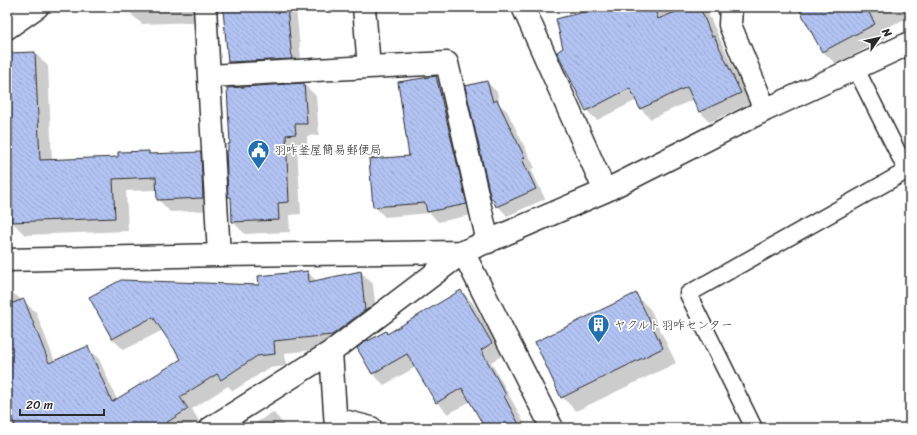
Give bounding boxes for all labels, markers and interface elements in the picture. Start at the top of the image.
north arrow [859,18,899,58]
text: N [876,23,897,41]
public building icon: 羽咋釜屋簡易郵便局 [245,137,271,170]
place label: 羽咋釜屋簡易郵便局 [274,139,382,161]
building icon: ヤクルト羽咋センター [586,312,612,345]
place label: ヤクルト羽咋センター [614,314,733,336]
scale bar [20,391,104,417]
text: 20 m [26,394,53,416]

